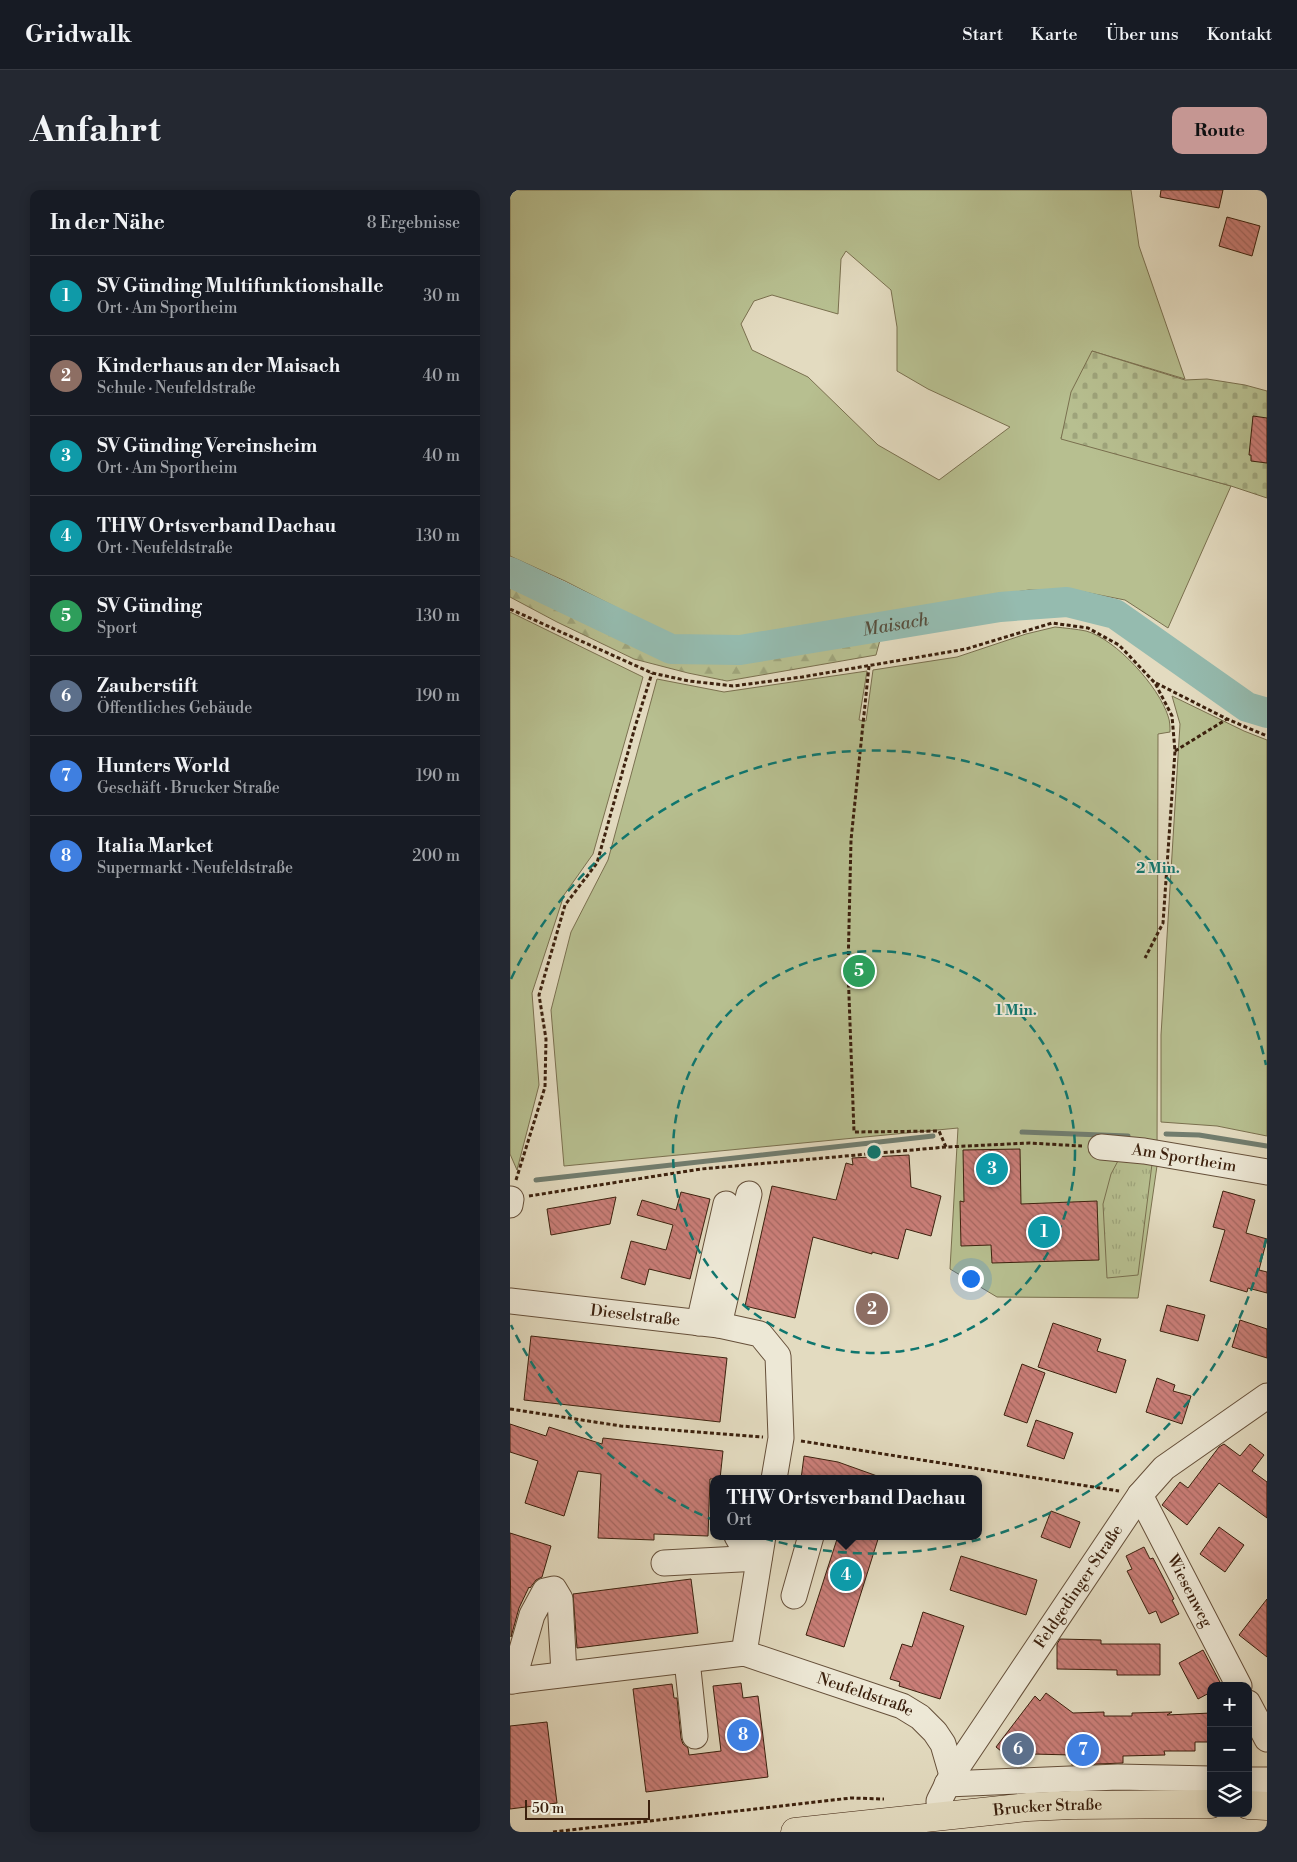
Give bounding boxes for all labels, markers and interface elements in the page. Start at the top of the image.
text: Gridwalk [25,20,132,50]
text: Start [962,23,1003,46]
text: Karte [1031,23,1078,46]
text: Über uns [1106,23,1179,46]
text: Kontakt [1207,23,1272,46]
button: Route [1172,107,1267,154]
text: Anfahrt [30,109,161,152]
text: In der Nähe [50,210,165,236]
text: 8 Ergebnisse [367,213,460,233]
text: SV Günding Multifunktionshalle [97,274,383,298]
text: 1 [62,286,70,306]
text: 30 m [423,286,460,306]
text: Ort · Am Sportheim [97,298,238,318]
text: Kinderhaus an der Maisach [97,354,340,378]
text: 2 [61,366,71,386]
text: 40 m [423,366,460,386]
text: Schule · Neufeldstraße [97,378,256,398]
text: SV Günding Vereinsheim [97,434,317,458]
text: 3 [61,446,71,466]
text: 40 m [423,446,460,466]
text: Ort · Am Sportheim [97,458,238,478]
text: THW Ortsverband Dachau [97,514,336,538]
text: 4 [61,526,71,546]
text: 130 m [416,526,460,546]
text: Ort · Neufeldstraße [97,538,233,558]
text: SV Günding [97,594,202,618]
text: 5 [61,606,71,626]
text: 130 m [416,606,460,626]
water label: Maisach [861,607,931,641]
text: Sport [97,618,137,638]
text: Zauberstift [97,674,198,698]
text: 6 [61,686,71,706]
text: 190 m [416,686,460,706]
text: Öffentliches Gebäude [97,698,252,718]
text: Hunters World [97,754,230,778]
text: 7 [61,766,71,786]
text: 190 m [416,766,460,786]
text: Geschäft · Brucker Straße [97,778,280,798]
text: Italia Market [97,834,213,858]
text: 8 [61,846,71,866]
text: 200 m [412,846,460,866]
text: Supermarkt · Neufeldstraße [97,858,293,878]
text: 2 Min. [1136,859,1180,878]
pin: 5 [843,952,875,990]
text: 1 Min. [995,1001,1037,1020]
street label: Am Sportheim [1130,1140,1238,1177]
centre of rings [865,1143,883,1161]
pin: 3 [976,1150,1008,1188]
pin: 1 [1028,1213,1060,1251]
your location [958,1266,984,1292]
pin: 2 [856,1290,888,1328]
street label: Dieselstraße [589,1300,681,1330]
popup [710,1475,982,1540]
text: THW Ortsverband Dachau [726,1486,966,1510]
text: Ort [726,1510,752,1530]
street label: Feldgedinger Straße [1030,1521,1127,1652]
street label: Wiesenweg [1162,1550,1217,1631]
pin: 4 [830,1556,862,1594]
street label: Neufeldstraße [815,1668,918,1721]
map controls [1207,1682,1252,1817]
button: + [1207,1682,1252,1727]
pin: 8 [727,1716,759,1754]
button: − [1207,1727,1252,1772]
pin: 6 [1002,1730,1034,1768]
pin: 7 [1067,1731,1099,1769]
button: layers [1207,1772,1252,1817]
street label: Brucker Straße [991,1795,1102,1821]
scale bar [525,1797,650,1820]
text: 50 m [532,1800,564,1818]

